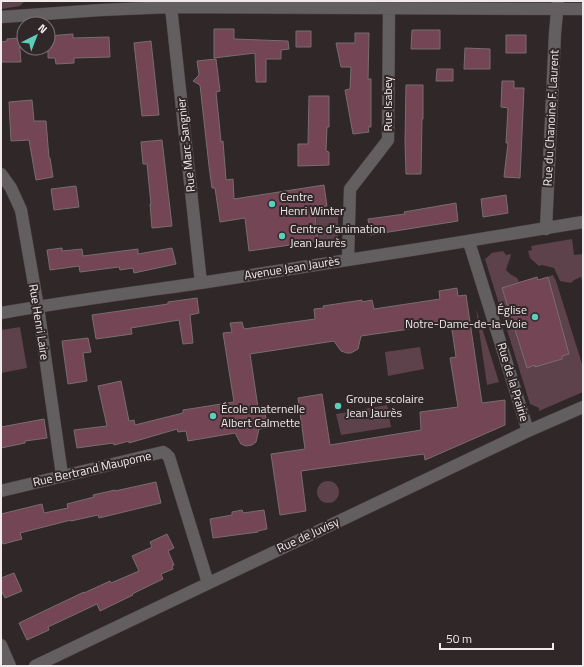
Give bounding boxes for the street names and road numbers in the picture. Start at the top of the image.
street label: Rue du Chanoine F. Laurent [537,48,564,187]
street label: Rue Isabey [378,76,397,132]
street label: Rue Marc Sangnier [171,97,200,193]
street label: Avenue Jean Jaurès [243,251,341,284]
street label: Rue Henri Laire [24,282,55,361]
street label: Rue de la Prairie [492,340,535,424]
street label: Rue Bertrand Maupome [31,446,153,491]
street label: Rue de Juvisy [273,512,342,557]

